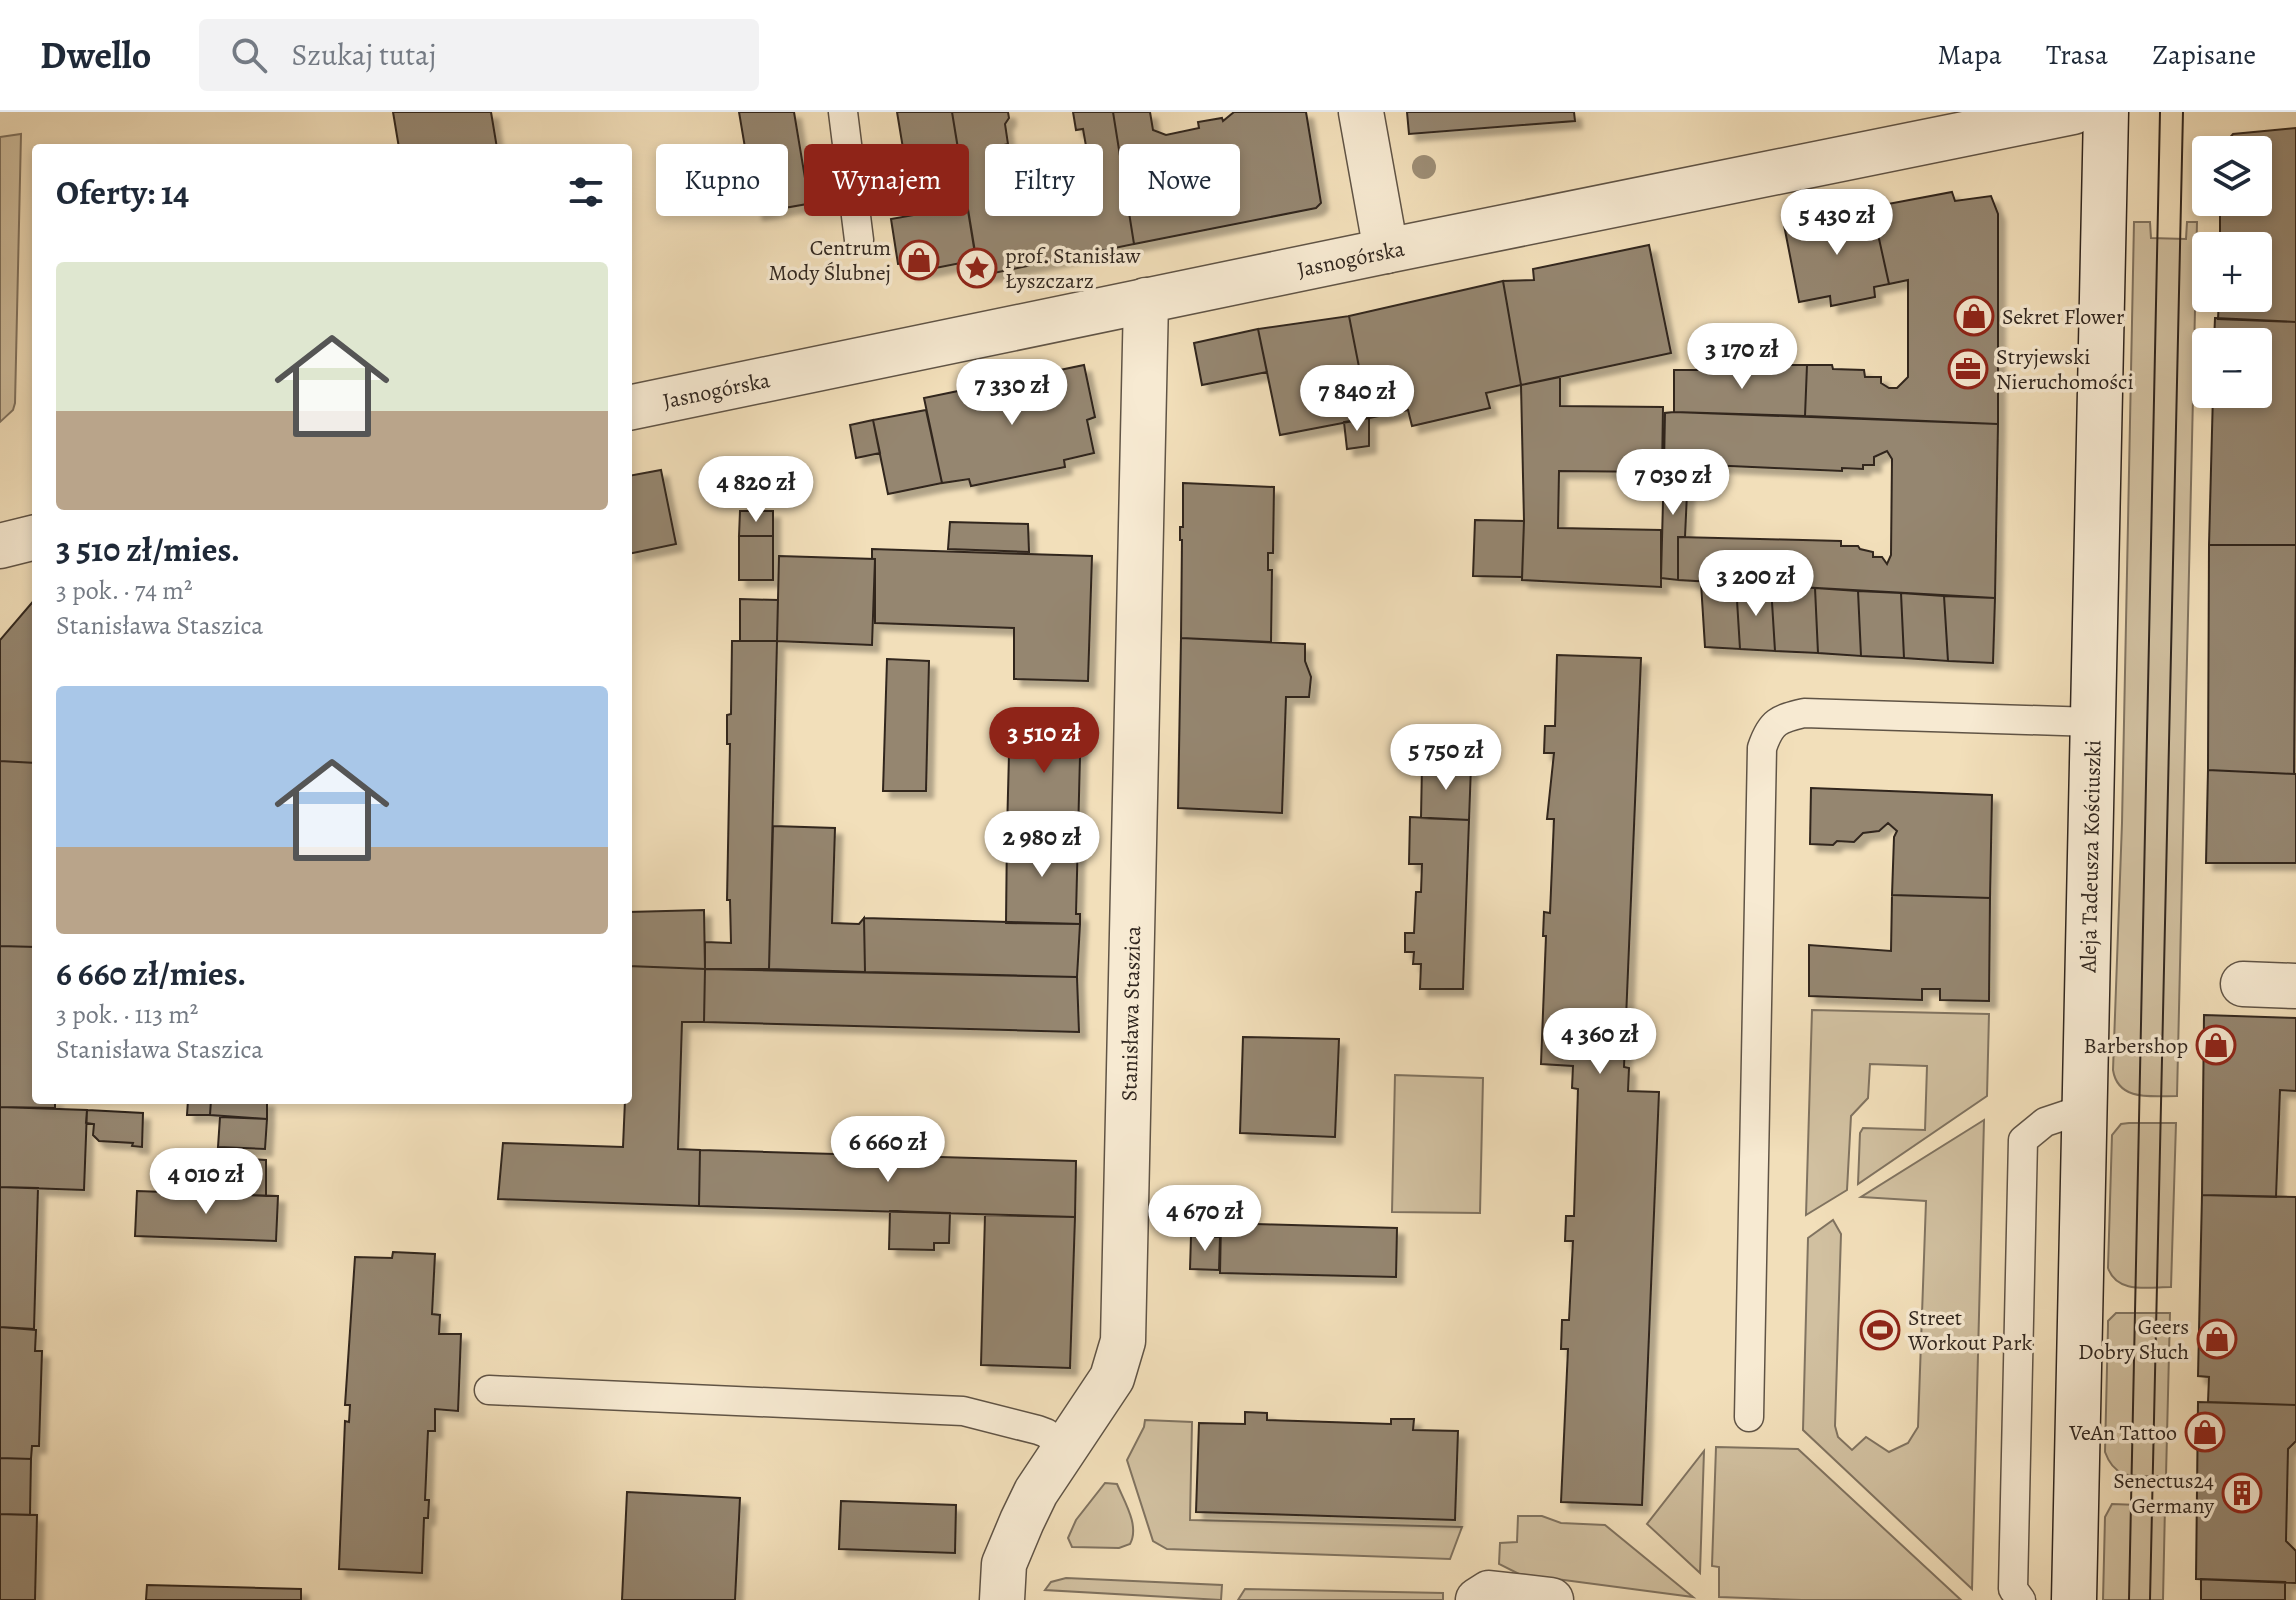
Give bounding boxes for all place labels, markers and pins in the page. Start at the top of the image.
pin: 5 430 zł [1754,189,1920,257]
place label: Centrum Mody Ślubnej [769,233,891,288]
shop icon: Centrum Mody Ślubnej [898,239,940,281]
place label: prof. Stanisław Łyszczarz [1005,241,1141,296]
place icon: prof. Stanisław Łyszczarz [956,247,998,289]
shop icon: Sekret Flower [1953,295,1995,337]
place label: Sekret Flower [2002,302,2124,332]
pin: 3 170 zł [1659,323,1825,391]
place label: Stryjewski Nieruchomości [1996,342,2134,397]
office icon: Stryjewski Nieruchomości [1947,348,1989,390]
pin: 7 330 zł [929,359,1095,427]
pin: 7 840 zł [1274,365,1440,433]
pin: 7 030 zł [1590,449,1756,517]
pin: 4 820 zł [673,456,839,524]
pin: 3 200 zł [1673,550,1839,618]
pin: 3 510 zł [961,707,1127,775]
pin: 5 750 zł [1363,724,1529,792]
pin: 2 980 zł [959,811,1125,879]
pin: 4 360 zł [1517,1008,1683,1076]
shop icon: Barbershop [2195,1024,2237,1066]
place label: Barbershop [2084,1031,2188,1061]
pin: 6 660 zł [805,1116,971,1184]
pin: 4 010 zł [123,1148,289,1216]
pin: 4 670 zł [1122,1185,1288,1253]
place label: Street Workout Park [1907,1303,2033,1358]
sports icon: Street Workout Park [1859,1309,1901,1351]
place label: Geers Dobry Słuch [2078,1312,2189,1367]
shop icon: Geers Dobry Słuch [2196,1318,2238,1360]
shop icon: VeAn Tattoo [2184,1411,2226,1453]
place label: VeAn Tattoo [2068,1418,2177,1448]
place label: Senectus24 Germany [2113,1466,2214,1521]
building icon: Senectus24 Germany [2221,1472,2263,1514]

